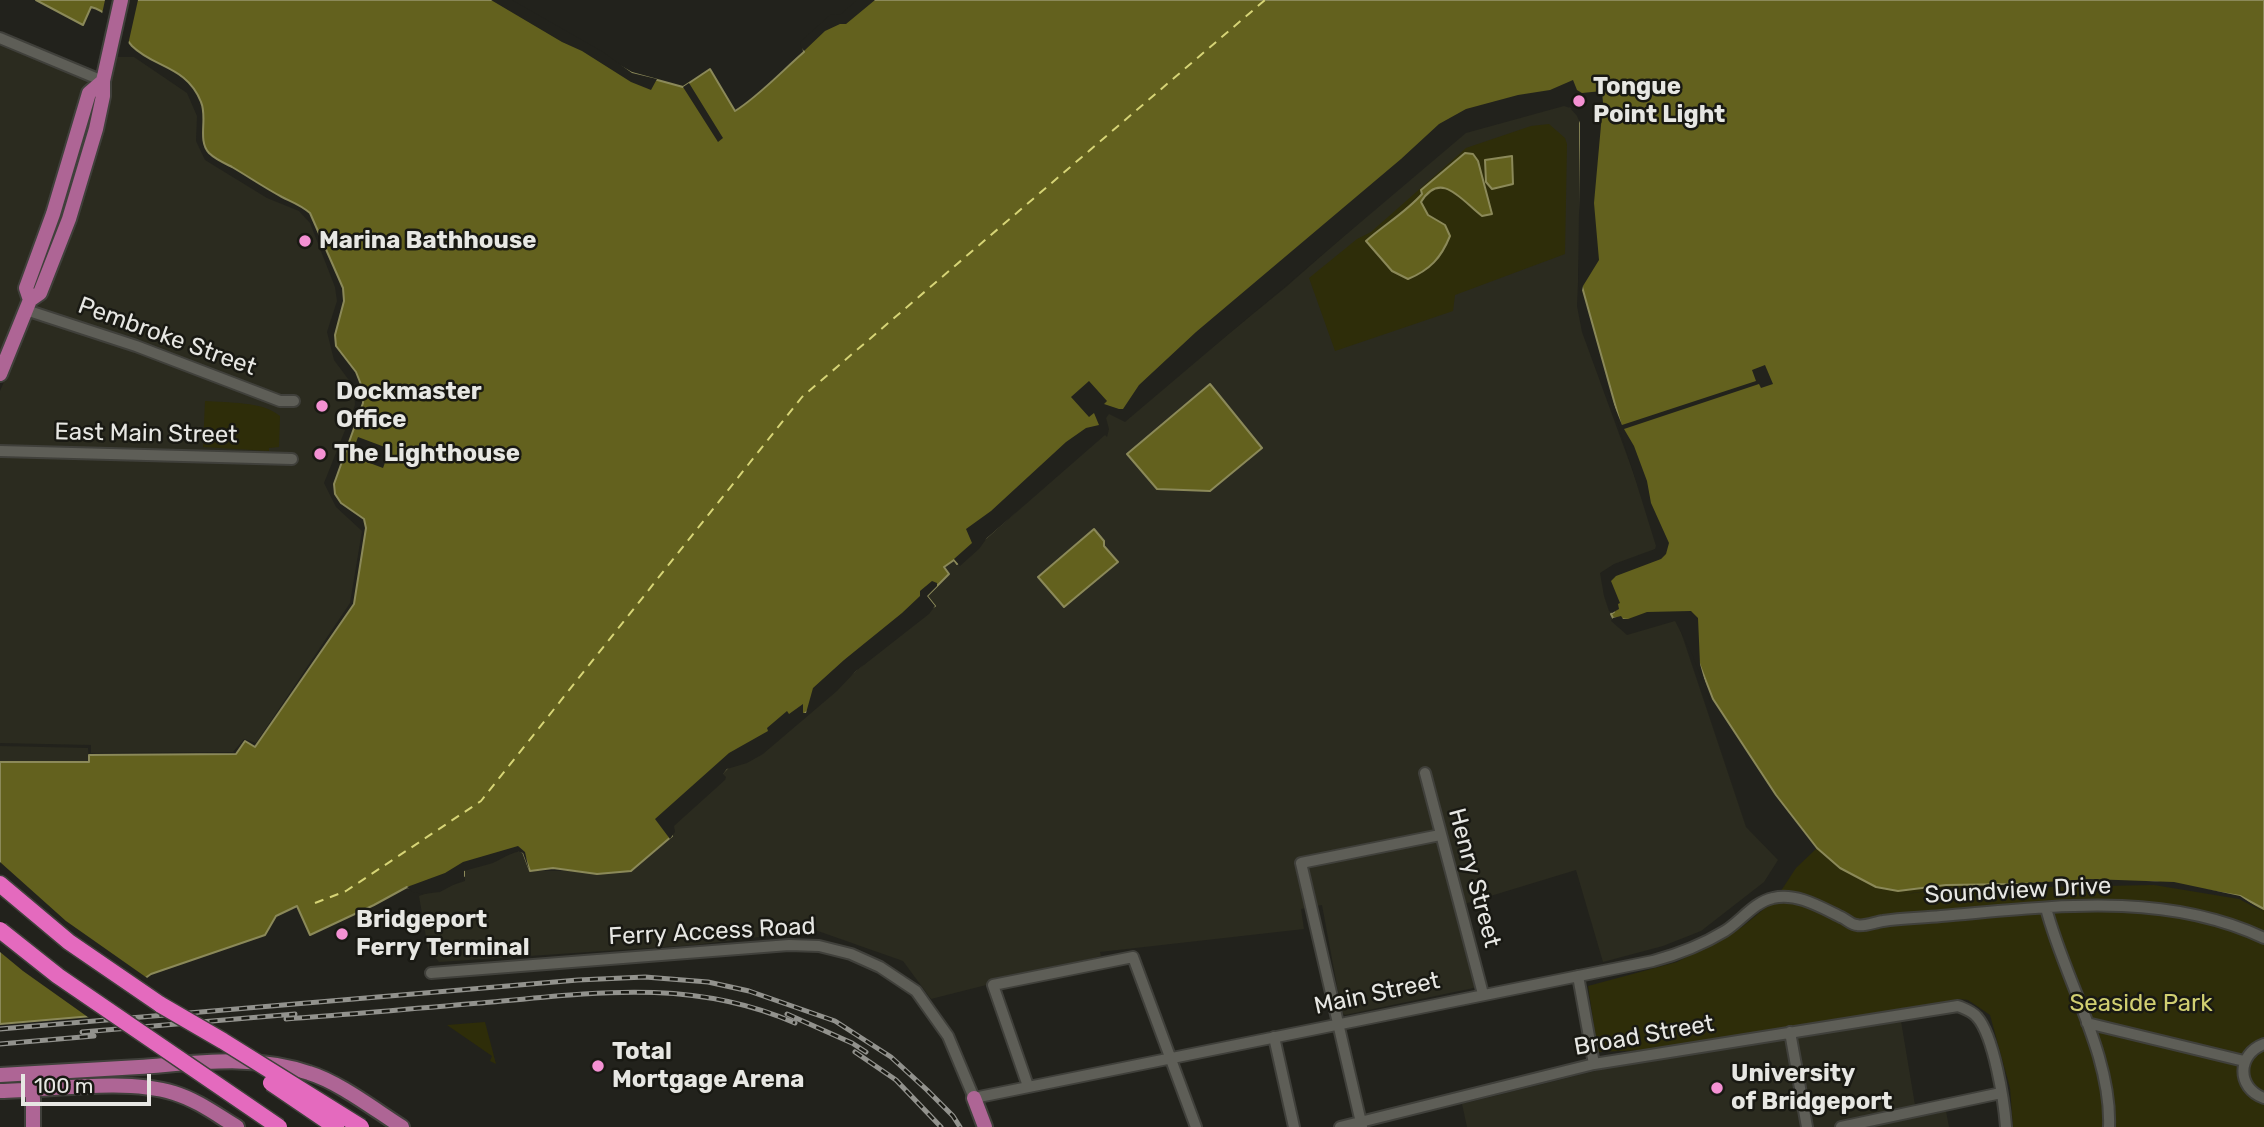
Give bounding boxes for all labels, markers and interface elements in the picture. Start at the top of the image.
place label: Tongue Point Light [1593,73,1725,129]
marker: Tongue Point Light [1571,93,1587,109]
place label: Marina Bathhouse [319,227,536,255]
marker: Marina Bathhouse [297,233,313,249]
street label: Pembroke Street [74,291,260,383]
place label: Dockmaster Office [336,378,482,434]
marker: Dockmaster Office [314,398,330,414]
street label: East Main Street [54,418,238,450]
place label: The Lighthouse [334,440,520,468]
marker: The Lighthouse [312,446,328,462]
street label: Henry Street [1442,805,1506,951]
street label: Soundview Drive [1924,872,2112,910]
place label: Bridgeport Ferry Terminal [356,906,530,962]
street label: Ferry Access Road [608,912,816,952]
marker: Bridgeport Ferry Terminal [334,926,350,942]
street label: Main Street [1311,967,1443,1021]
park label: Seaside Park [2069,990,2213,1018]
street label: Broad Street [1572,1010,1716,1062]
place label: Total Mortgage Arena [612,1038,804,1094]
marker: Total Mortgage Arena [590,1058,606,1074]
scale bar [24,1060,154,1104]
place label: University of Bridgeport [1731,1060,1892,1116]
text: 100 m [34,1073,93,1098]
marker: University of Bridgeport [1709,1080,1725,1096]

